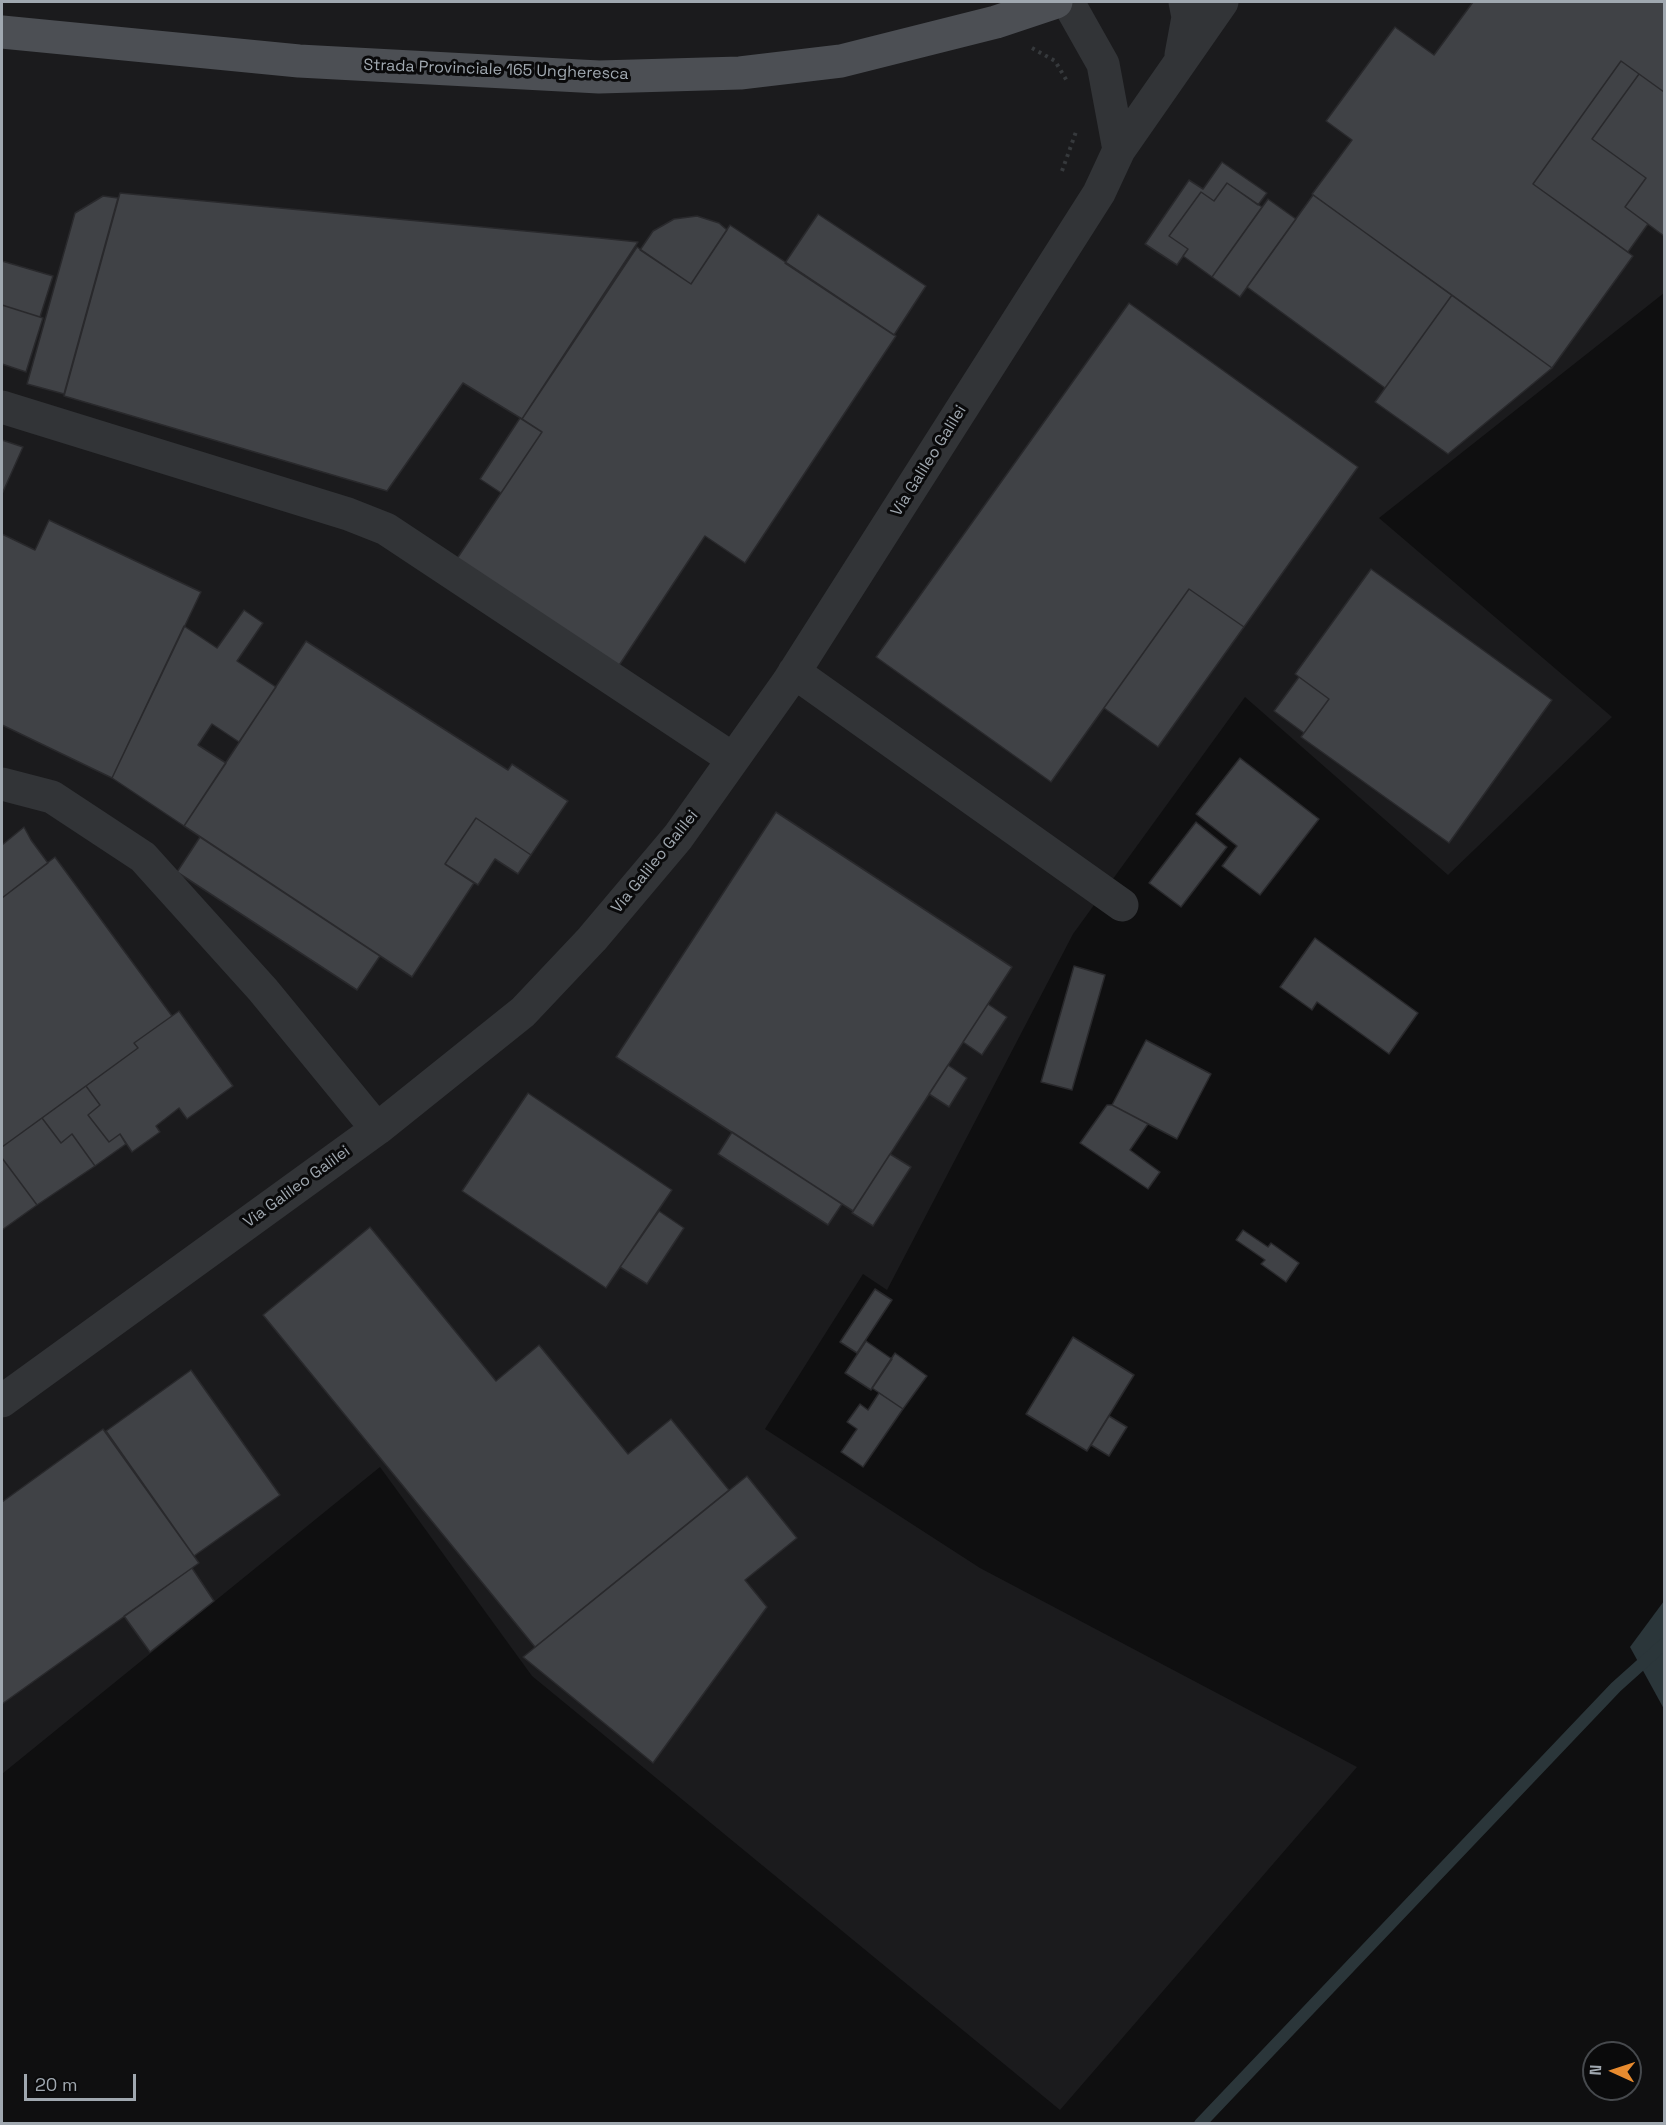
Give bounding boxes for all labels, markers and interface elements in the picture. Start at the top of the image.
street label: Strada Provinciale 165 Ungheresca [363,56,629,84]
street label: Via Galileo Galilei [887,402,971,520]
street label: Via Galileo Galilei [608,807,702,917]
street label: Via Galileo Galilei [240,1142,354,1232]
north arrow [1582,2041,1642,2101]
scale bar [27,2062,140,2100]
text: N [1585,2064,1606,2076]
text: 20 m [35,2073,78,2096]

